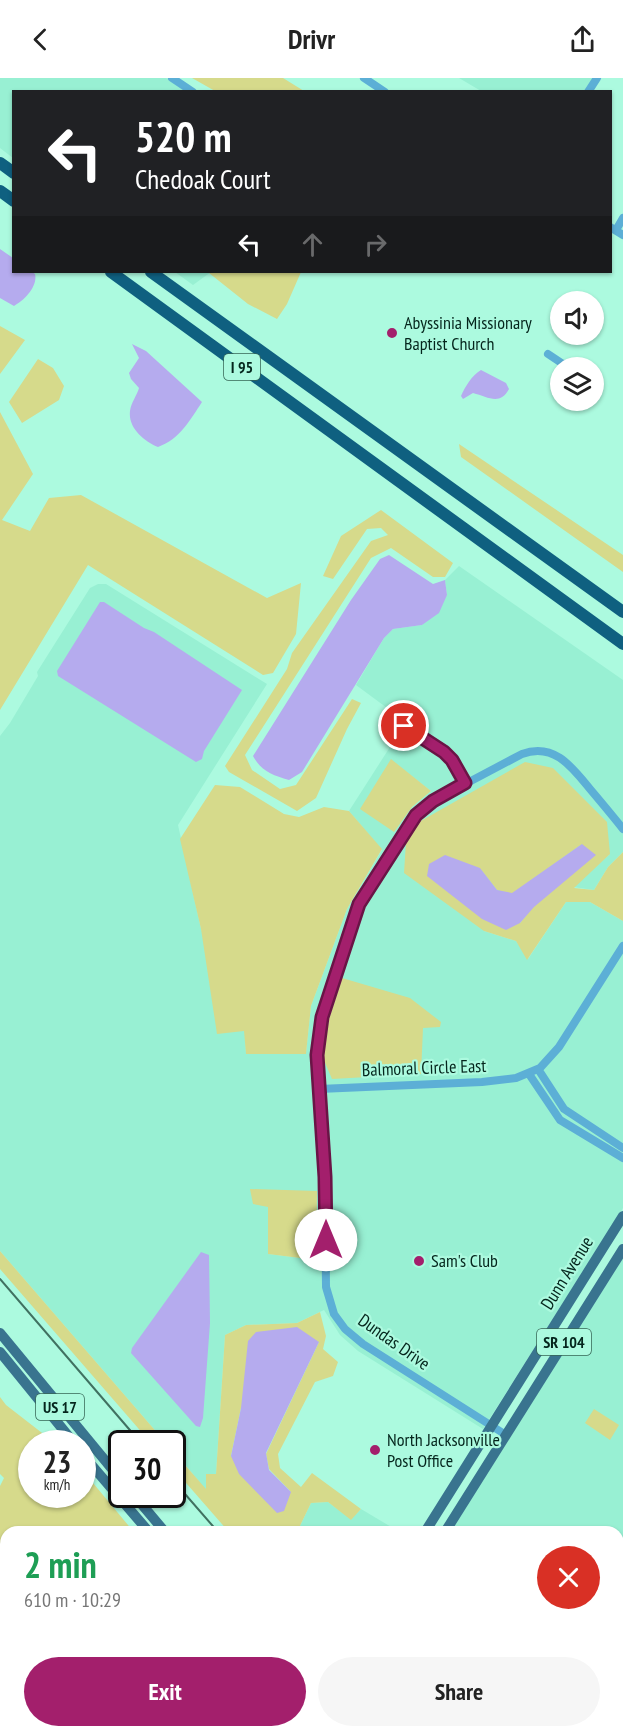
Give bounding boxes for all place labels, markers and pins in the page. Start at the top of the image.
place label: Abyssinia Missionary Baptist Church [404,311,532,355]
marker: Abyssinia Missionary Baptist Church [385,326,399,340]
pin [378,700,429,751]
place label: Sam's Club [431,1249,498,1272]
marker: Sam's Club [412,1254,426,1268]
place label: North Jacksonville Post Office [387,1428,500,1472]
marker: North Jacksonville Post Office [368,1443,382,1457]

